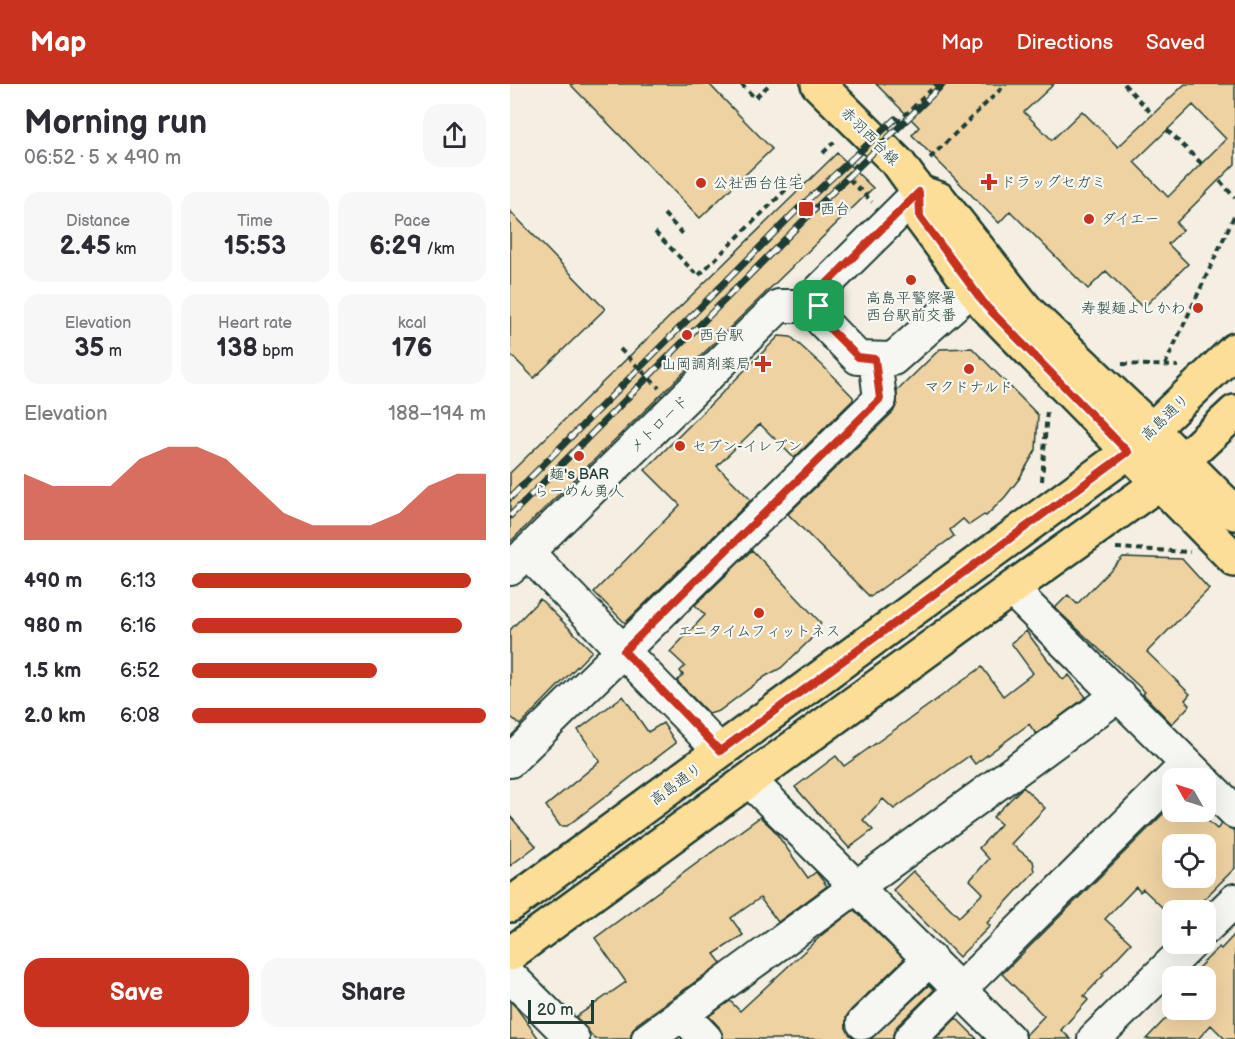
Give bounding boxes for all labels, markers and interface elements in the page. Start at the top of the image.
text: Map [30,26,86,59]
text: Map [941,30,984,55]
text: Directions [1017,30,1113,55]
text: Saved [1146,30,1205,55]
text: Morning run [24,103,207,143]
street label: 赤羽西台線 [836,103,903,170]
button: share [423,104,486,167]
text: 06:52 · 5 × 490 m [24,146,181,170]
place label: ドラッグセガミ [1001,173,1106,192]
place label: 公社西台住宅 [713,174,803,193]
marker: ドラッグセガミ [982,175,996,189]
marker: 公社西台住宅 [694,176,708,190]
marker: 西台 [797,200,815,218]
place label: 西台 [820,200,850,219]
place label: ダイエー [1101,210,1160,229]
text: Distance [66,212,130,231]
text: Time [237,212,273,231]
text: Pace [394,212,430,231]
marker: ダイエー [1082,212,1096,226]
text: 2.45 [59,231,111,262]
text: 15:53 [224,231,286,262]
text: 6:29 [369,231,422,262]
text: km [111,240,137,259]
text: /km [422,240,455,259]
marker: 高島平警察署 西台駅前交番 [904,273,918,287]
pin [793,280,844,331]
icon: arrive [802,289,835,322]
place label: 高島平警察署 西台駅前交番 [866,289,956,325]
place label: 寿製麺よしかわ [1081,299,1186,318]
marker: 寿製麺よしかわ [1191,301,1205,315]
text: Elevation [65,314,131,333]
text: Heart rate [218,314,292,333]
text: kcal [398,314,426,333]
place label: 西台駅 [699,326,744,345]
marker: 西台駅 [680,328,694,342]
text: 35 [74,333,104,364]
text: 138 [216,333,258,364]
text: 176 [392,333,432,364]
text: m [104,342,122,361]
text: bpm [258,342,294,361]
place label: 山岡調剤薬局 [661,355,751,374]
marker: 山岡調剤薬局 [756,357,770,371]
marker: マクドナルド [962,362,976,376]
place label: マクドナルド [925,378,1013,397]
street label: 高島通り [1137,390,1194,445]
street label: メトロード [626,391,693,457]
text: Elevation [24,402,107,426]
text: 188–194 m [388,402,486,426]
place label: セブン-イレブン [692,437,803,456]
marker: セブン-イレブン [673,439,687,453]
marker: 麺's BAR らーめん勇人 [572,449,586,463]
place label: 麺's BAR らーめん勇人 [534,465,624,501]
text: 490 m [24,569,82,593]
text: 6:13 [120,569,156,593]
marker: エニタイムフィットネス [752,606,766,620]
text: 980 m [24,614,83,638]
text: 6:16 [120,614,156,638]
place label: エニタイムフィットネス [677,622,841,641]
text: 1.5 km [24,659,81,683]
text: 6:52 [120,659,160,683]
text: 2.0 km [24,704,86,728]
text: 6:08 [120,704,160,728]
street label: 高島通り [646,759,706,810]
north arrow [1162,768,1216,822]
map controls [1162,768,1216,1020]
button: locate [1162,834,1216,888]
button: + [1162,900,1216,954]
button: Save [24,958,249,1027]
button: Share [261,958,486,1027]
button: − [1162,966,1216,1020]
scale bar [528,997,594,1024]
text: 20 m [537,1001,573,1020]

